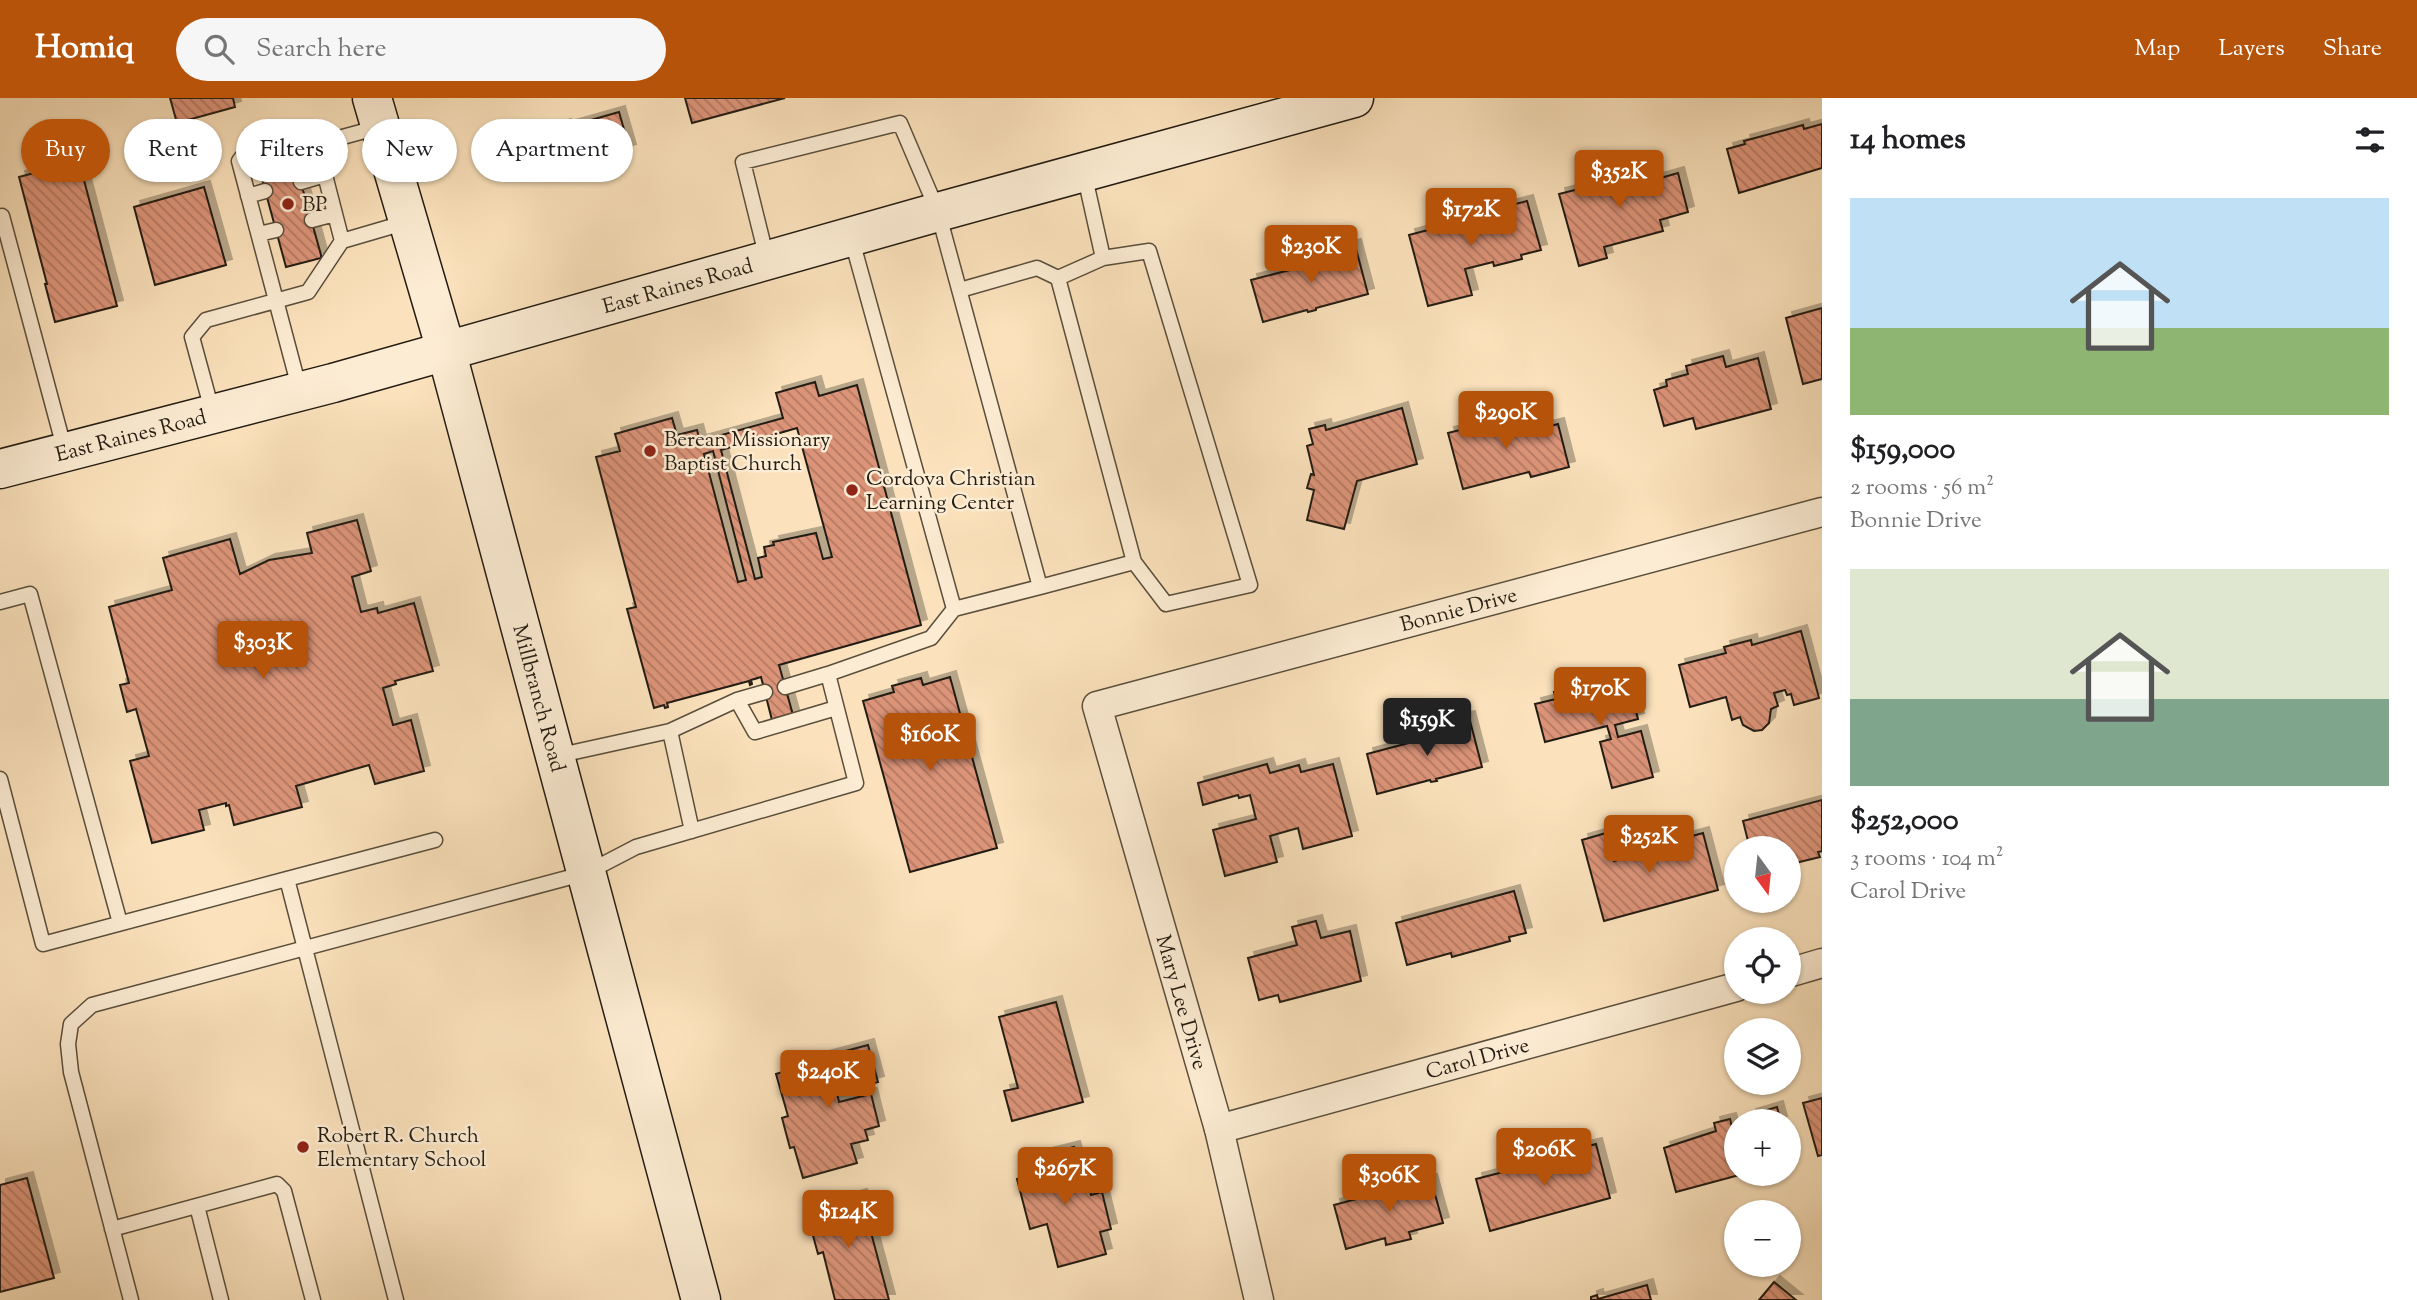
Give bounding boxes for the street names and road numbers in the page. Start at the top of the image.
street label: East Raines Road [599,252,757,323]
street label: East Raines Road [52,403,210,471]
street label: Bonnie Drive [1397,581,1521,641]
street label: Millbranch Road [503,621,572,776]
street label: Mary Lee Drive [1147,932,1214,1073]
street label: Carol Drive [1423,1031,1533,1088]

